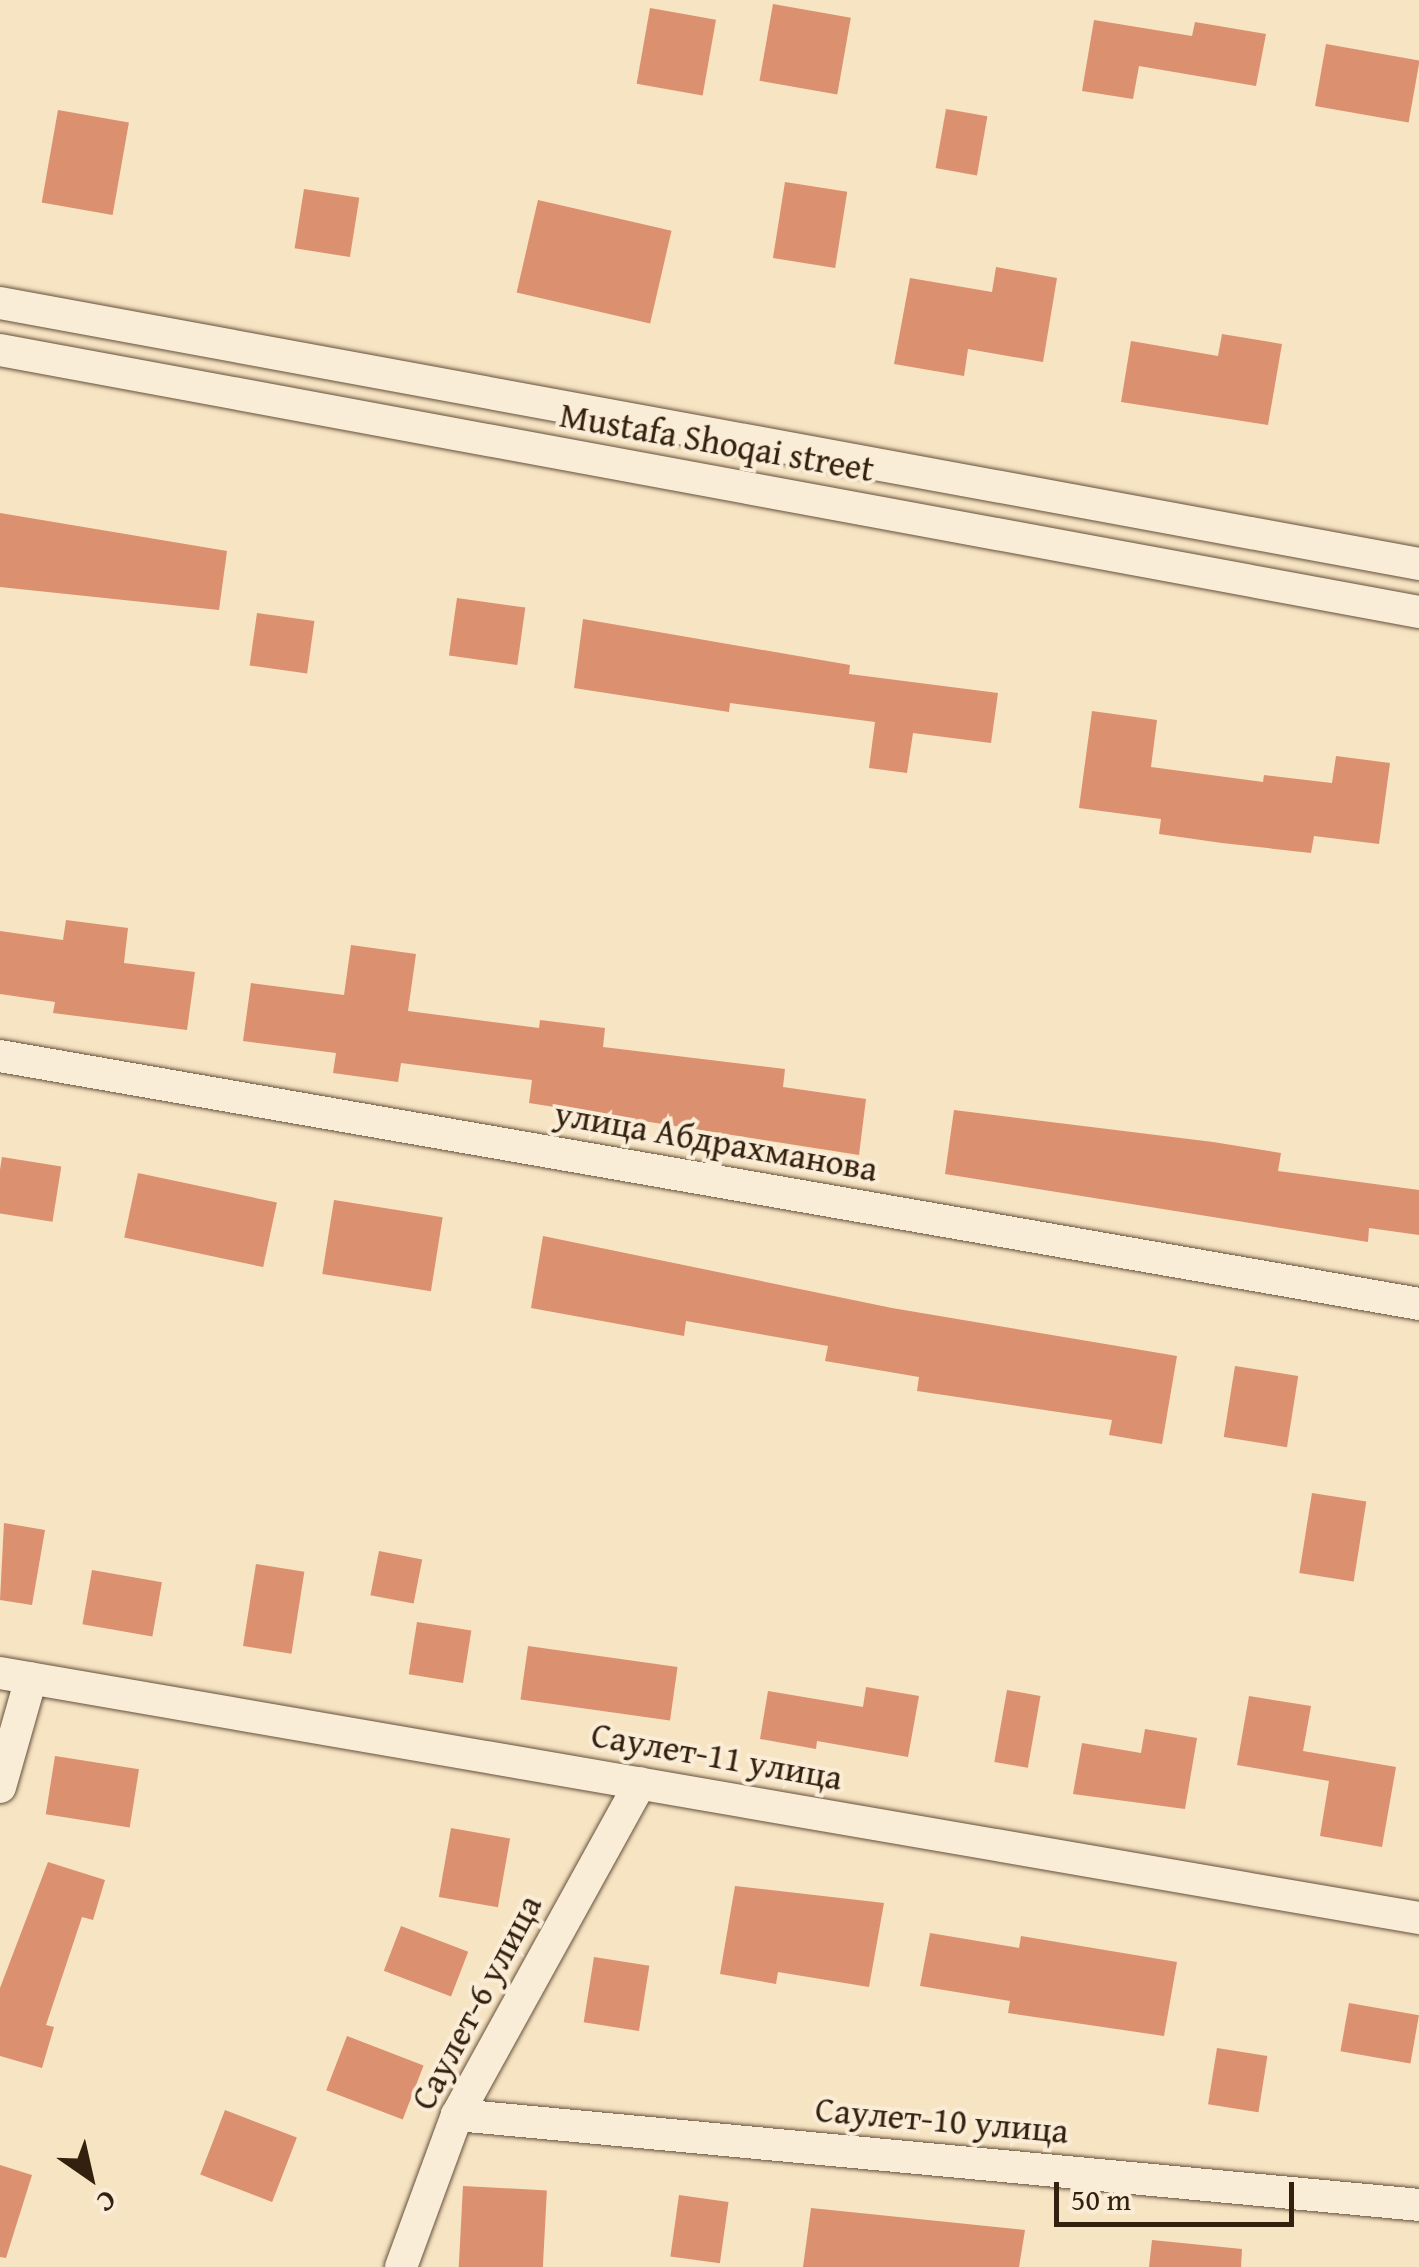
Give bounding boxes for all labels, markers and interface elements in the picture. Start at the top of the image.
street label: Mustafa Shoqai street [557,394,877,490]
street label: улица Абдрахманова [551,1092,881,1190]
street label: Саулет-11 улица [588,1713,846,1799]
street label: Саулет-6 улица [402,1887,550,2117]
street label: Саулет-10 улица [814,2088,1070,2152]
north arrow [40,2127,140,2227]
scale bar [1059,2162,1299,2224]
text: 50 m [1071,2177,1131,2221]
text: С [89,2181,125,2224]

